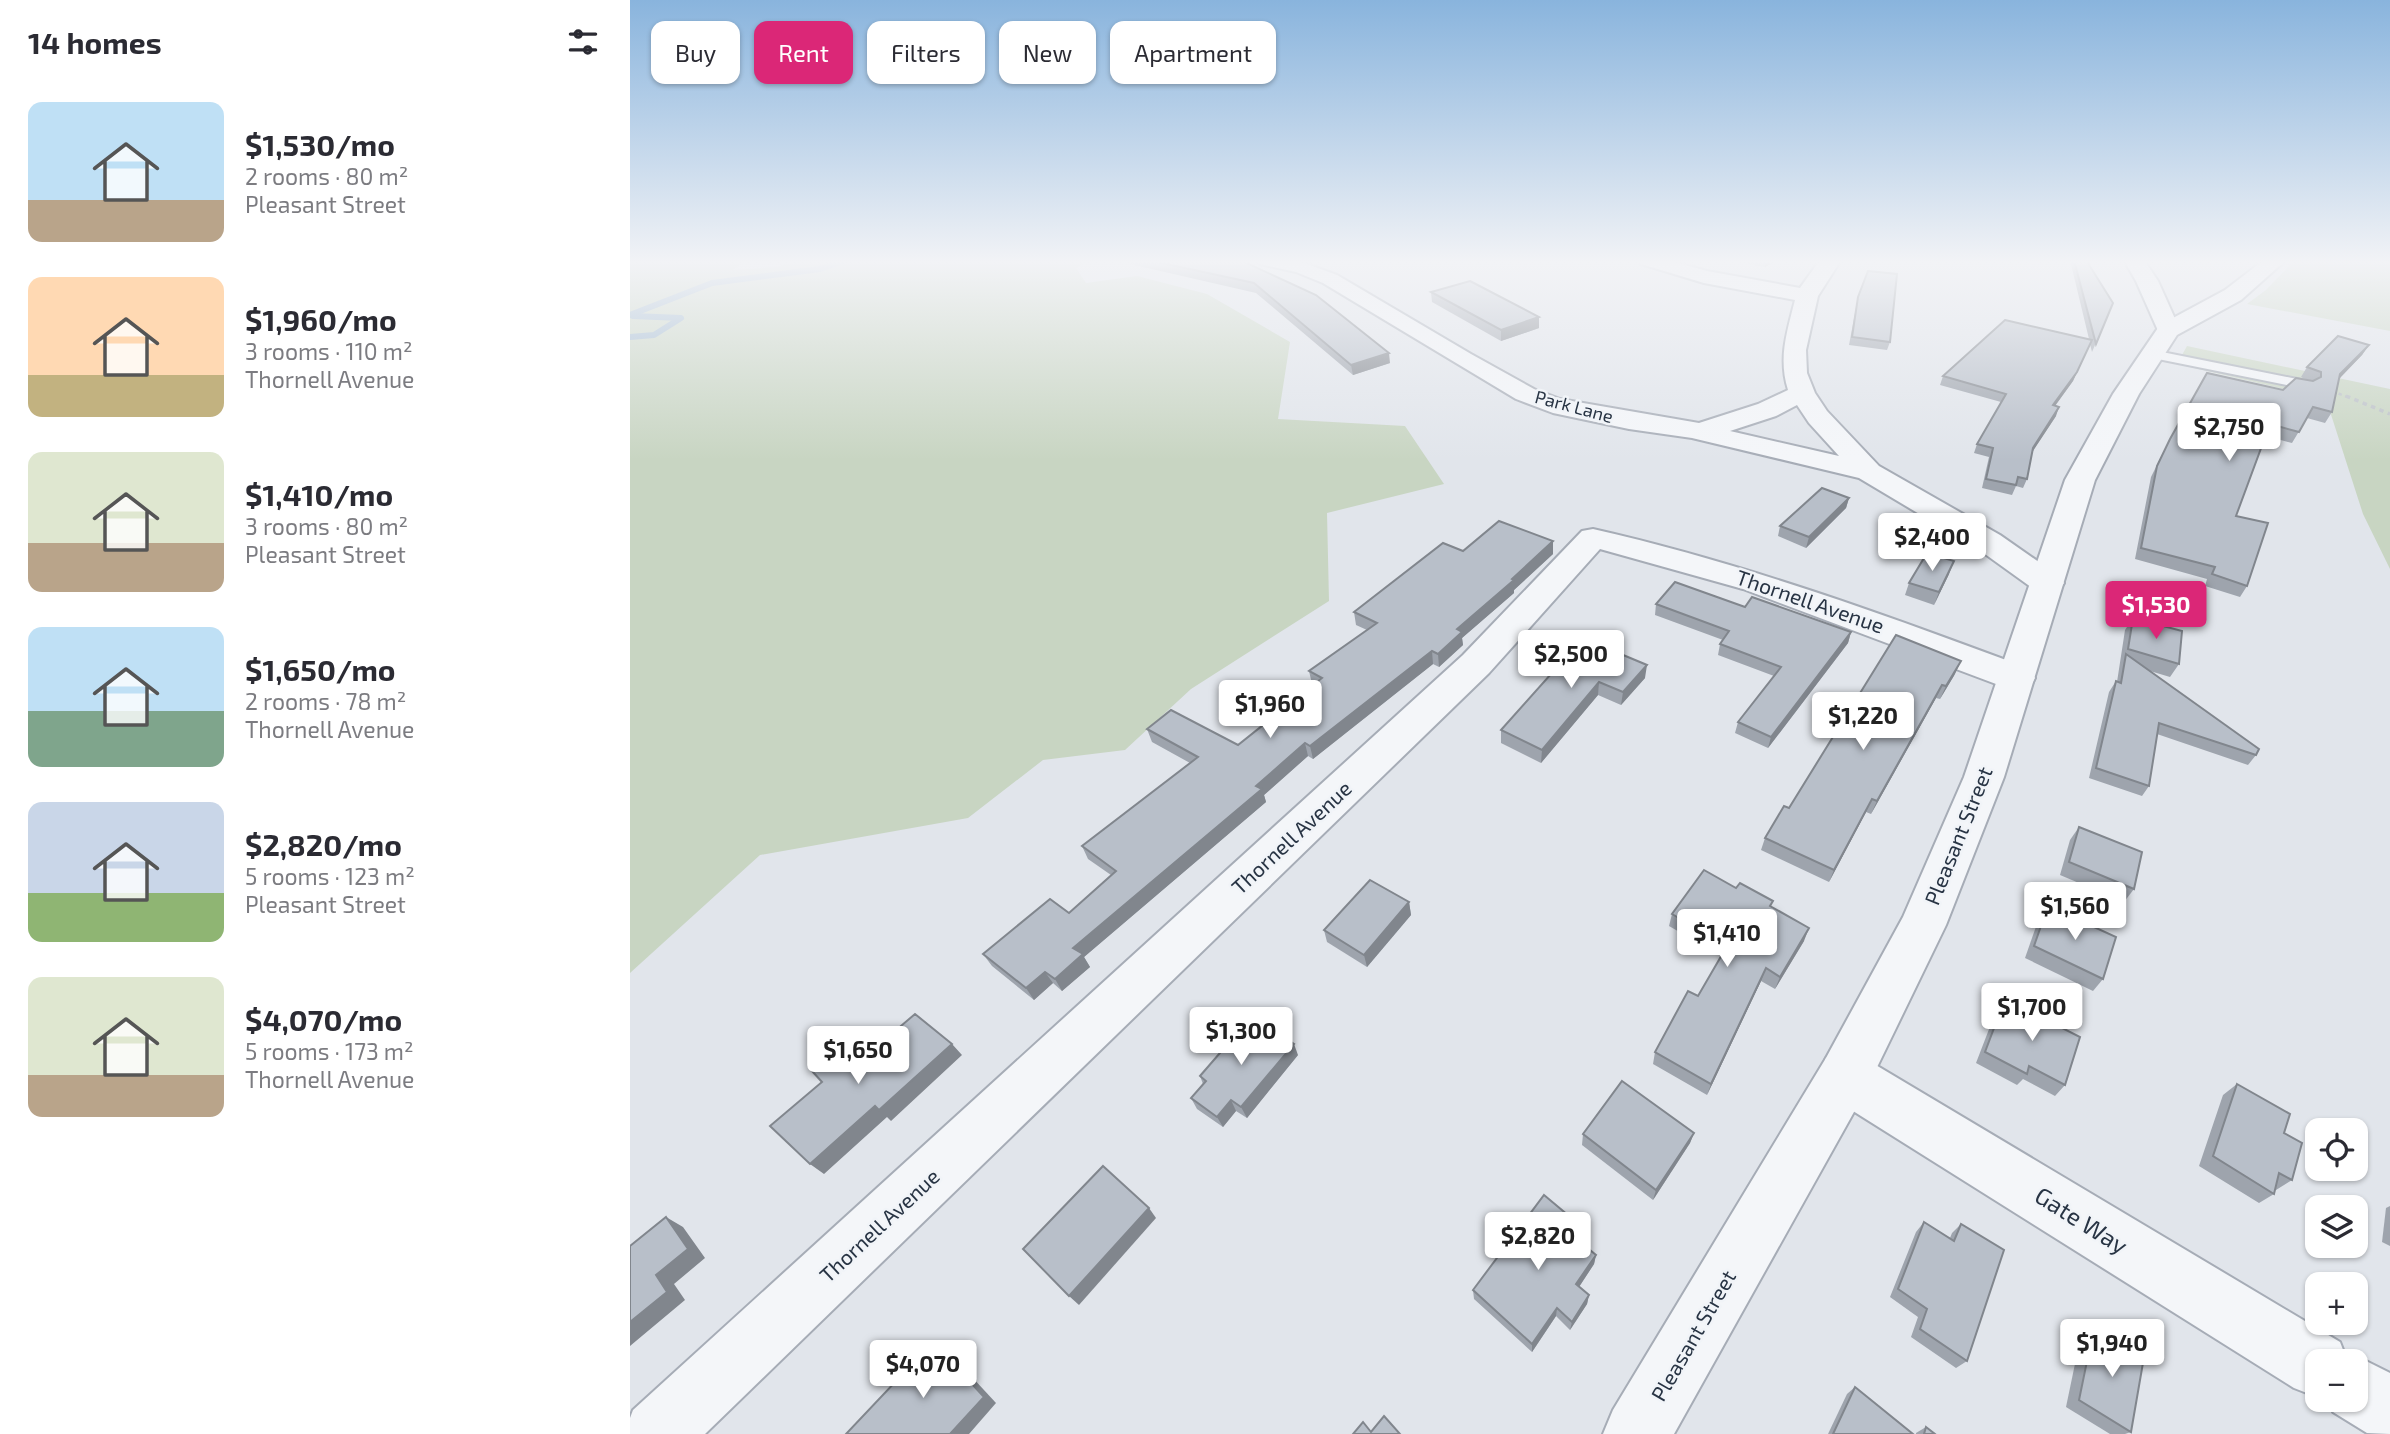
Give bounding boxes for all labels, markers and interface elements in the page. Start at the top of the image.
chip: Buy [651,21,740,84]
chip: Rent [754,21,853,84]
chip: Filters [867,21,985,84]
chip: New [999,21,1096,84]
chip: Apartment [1110,21,1276,84]
icon: filters [564,23,602,61]
text: 14 homes [28,24,162,60]
text: $1,530/mo [245,126,395,162]
icon: home [84,130,168,214]
text: 2 rooms · 80 m² [245,162,408,190]
text: Pleasant Street [245,190,406,218]
text: $1,960/mo [245,301,397,337]
icon: home [84,305,168,389]
text: 3 rooms · 110 m² [245,337,412,365]
text: Thornell Avenue [245,365,414,393]
street label: Park Lane [1533,385,1616,427]
pin: $2,750 [2172,404,2286,463]
text: $2,750 [2194,412,2264,440]
text: $1,410/mo [245,476,393,512]
icon: home [84,480,168,564]
text: 3 rooms · 80 m² [245,512,408,540]
pin: $2,400 [1875,514,1989,573]
text: $2,400 [1894,522,1970,550]
text: Pleasant Street [245,540,406,568]
street label: Thornell Avenue [1733,564,1888,638]
pin: $1,530 [2099,582,2213,641]
text: $1,530 [2121,590,2191,618]
pin: $2,500 [1514,630,1628,690]
text: $2,500 [1534,639,1608,667]
text: $1,650/mo [245,651,396,687]
icon: home [84,655,168,739]
pin: $1,960 [1213,680,1327,740]
text: 2 rooms · 78 m² [245,687,406,715]
text: $1,960 [1235,689,1305,717]
pin: $1,220 [1806,692,1920,752]
text: $1,220 [1828,701,1898,729]
text: Thornell Avenue [245,715,414,743]
street label: Pleasant Street [1919,763,1997,908]
street label: Thornell Avenue [1226,775,1356,899]
text: $2,820/mo [245,826,402,862]
icon: home [84,830,168,914]
text: 5 rooms · 123 m² [245,862,415,890]
pin: $1,560 [2018,883,2132,942]
text: Pleasant Street [245,890,406,918]
text: $1,560 [2040,891,2110,919]
pin: $1,410 [1670,909,1784,969]
text: $1,410 [1693,918,1761,946]
pin: $1,700 [1975,984,2089,1043]
text: $1,700 [1997,992,2067,1020]
text: $4,070/mo [245,1001,402,1037]
icon: home [84,1005,168,1089]
pin: $1,300 [1184,1007,1298,1067]
text: $1,300 [1206,1016,1276,1044]
pin: $1,650 [801,1026,915,1086]
text: $1,650 [823,1035,893,1063]
text: 5 rooms · 173 m² [245,1037,414,1065]
text: Thornell Avenue [245,1065,414,1093]
map controls [2305,1118,2368,1412]
button: locate [2305,1118,2368,1181]
street label: Thornell Avenue [814,1163,944,1287]
street label: Gate Way [2030,1180,2134,1260]
button: layers [2305,1195,2368,1258]
pin: $2,820 [1481,1212,1595,1272]
text: $2,820 [1501,1221,1575,1249]
street label: Pleasant Street [1645,1265,1740,1405]
button: + [2305,1272,2368,1335]
pin: $1,940 [2055,1320,2169,1379]
text: $1,940 [2076,1328,2148,1356]
pin: $4,070 [866,1340,980,1400]
text: $4,070 [886,1349,960,1377]
button: − [2305,1349,2368,1412]

